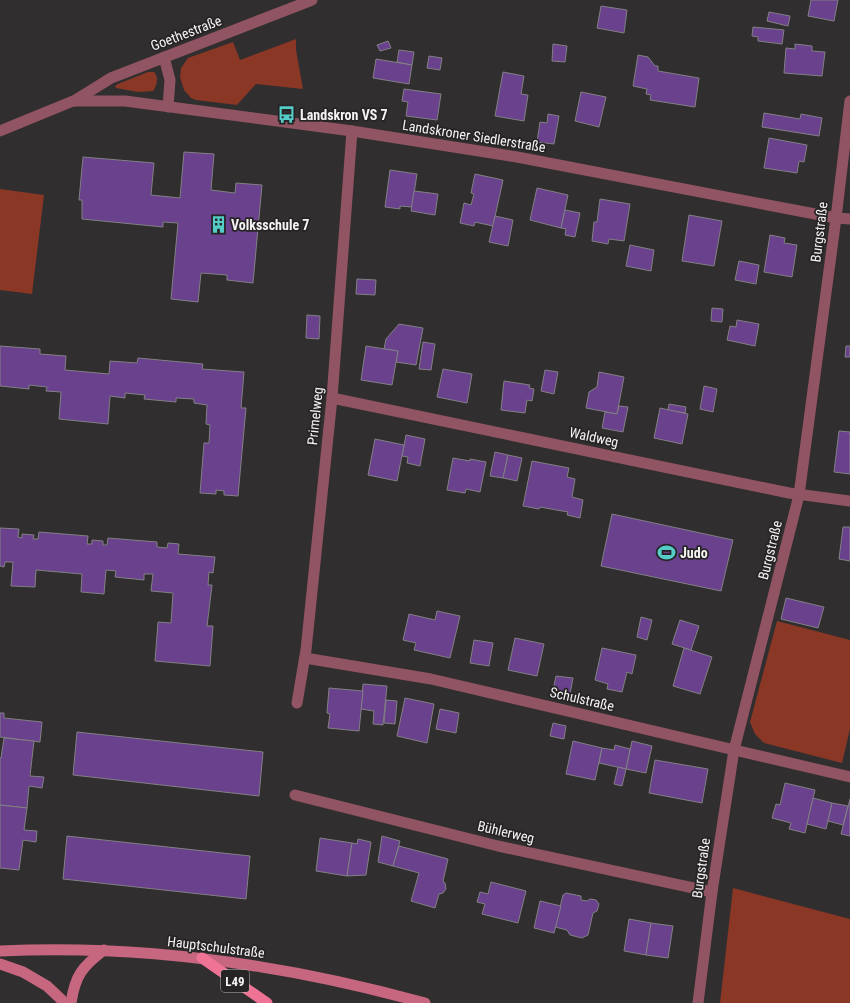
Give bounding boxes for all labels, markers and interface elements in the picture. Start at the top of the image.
street label: Goethestraße [148,12,224,54]
bus stop icon: Landskron VS 7 [277,105,297,125]
place label: Landskron VS 7 [300,107,388,123]
street label: Landskroner Siedlerstraße [401,117,547,155]
street label: Burgstraße [807,201,831,263]
building icon: Volksschule 7 [208,215,228,235]
place label: Volksschule 7 [231,217,309,233]
street label: Primelweg [304,386,326,446]
street label: Waldweg [568,424,620,450]
street label: Burgstraße [755,518,785,581]
sports icon: Judo [657,543,677,563]
place label: Judo [680,545,708,561]
street label: Schulstraße [548,684,616,714]
street label: Bühlerweg [476,818,536,846]
street label: Burgstraße [689,836,713,899]
street label: Hauptschulstraße [166,933,266,961]
road number: L49 [221,970,249,992]

